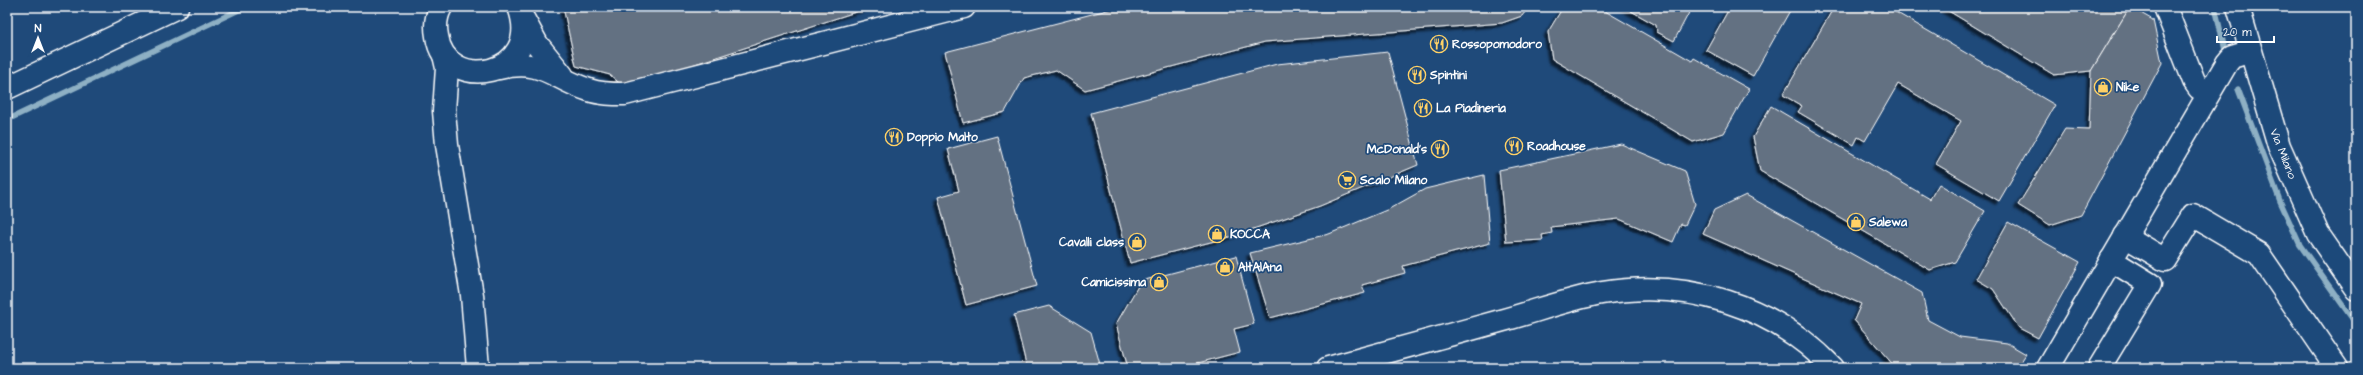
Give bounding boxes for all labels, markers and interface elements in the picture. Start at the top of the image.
north arrow [18,18,58,58]
scale bar [2217,18,2274,44]
text: N [35,21,42,36]
text: 20 m [2223,24,2252,41]
restaurant icon: Rossopomodoro [1429,34,1449,54]
place label: Rossopomodoro [1452,36,1542,54]
restaurant icon: Spintini [1407,65,1427,85]
place label: Spintini [1429,67,1467,85]
shop icon: Nike [2093,77,2113,97]
place label: Nike [2116,79,2140,96]
restaurant icon: La Piadineria [1413,98,1433,118]
place label: La Piadineria [1436,100,1507,117]
street label: Via Milano [2265,126,2301,182]
restaurant icon: Doppio Malto [884,127,904,147]
place label: Doppio Malto [907,129,978,147]
restaurant icon: Roadhouse [1504,136,1524,156]
place label: Roadhouse [1527,138,1586,155]
restaurant icon: McDonald's [1430,139,1450,159]
place label: McDonald's [1367,141,1427,158]
supermarket icon: Scalo Milano [1337,170,1357,190]
place label: Scalo Milano [1359,172,1428,189]
shop icon: Salewa [1846,212,1866,232]
place label: Salewa [1868,214,1908,231]
shop icon: KOCCA [1207,224,1227,244]
place label: KOCCA [1230,226,1270,243]
shop icon: Cavalli class [1127,232,1147,252]
place label: Cavalli class [1059,234,1124,251]
shop icon: AltAlAna [1215,257,1235,277]
place label: AltAlAna [1238,259,1283,276]
shop icon: Camicissima [1149,272,1169,292]
place label: Camicissima [1082,274,1147,291]

